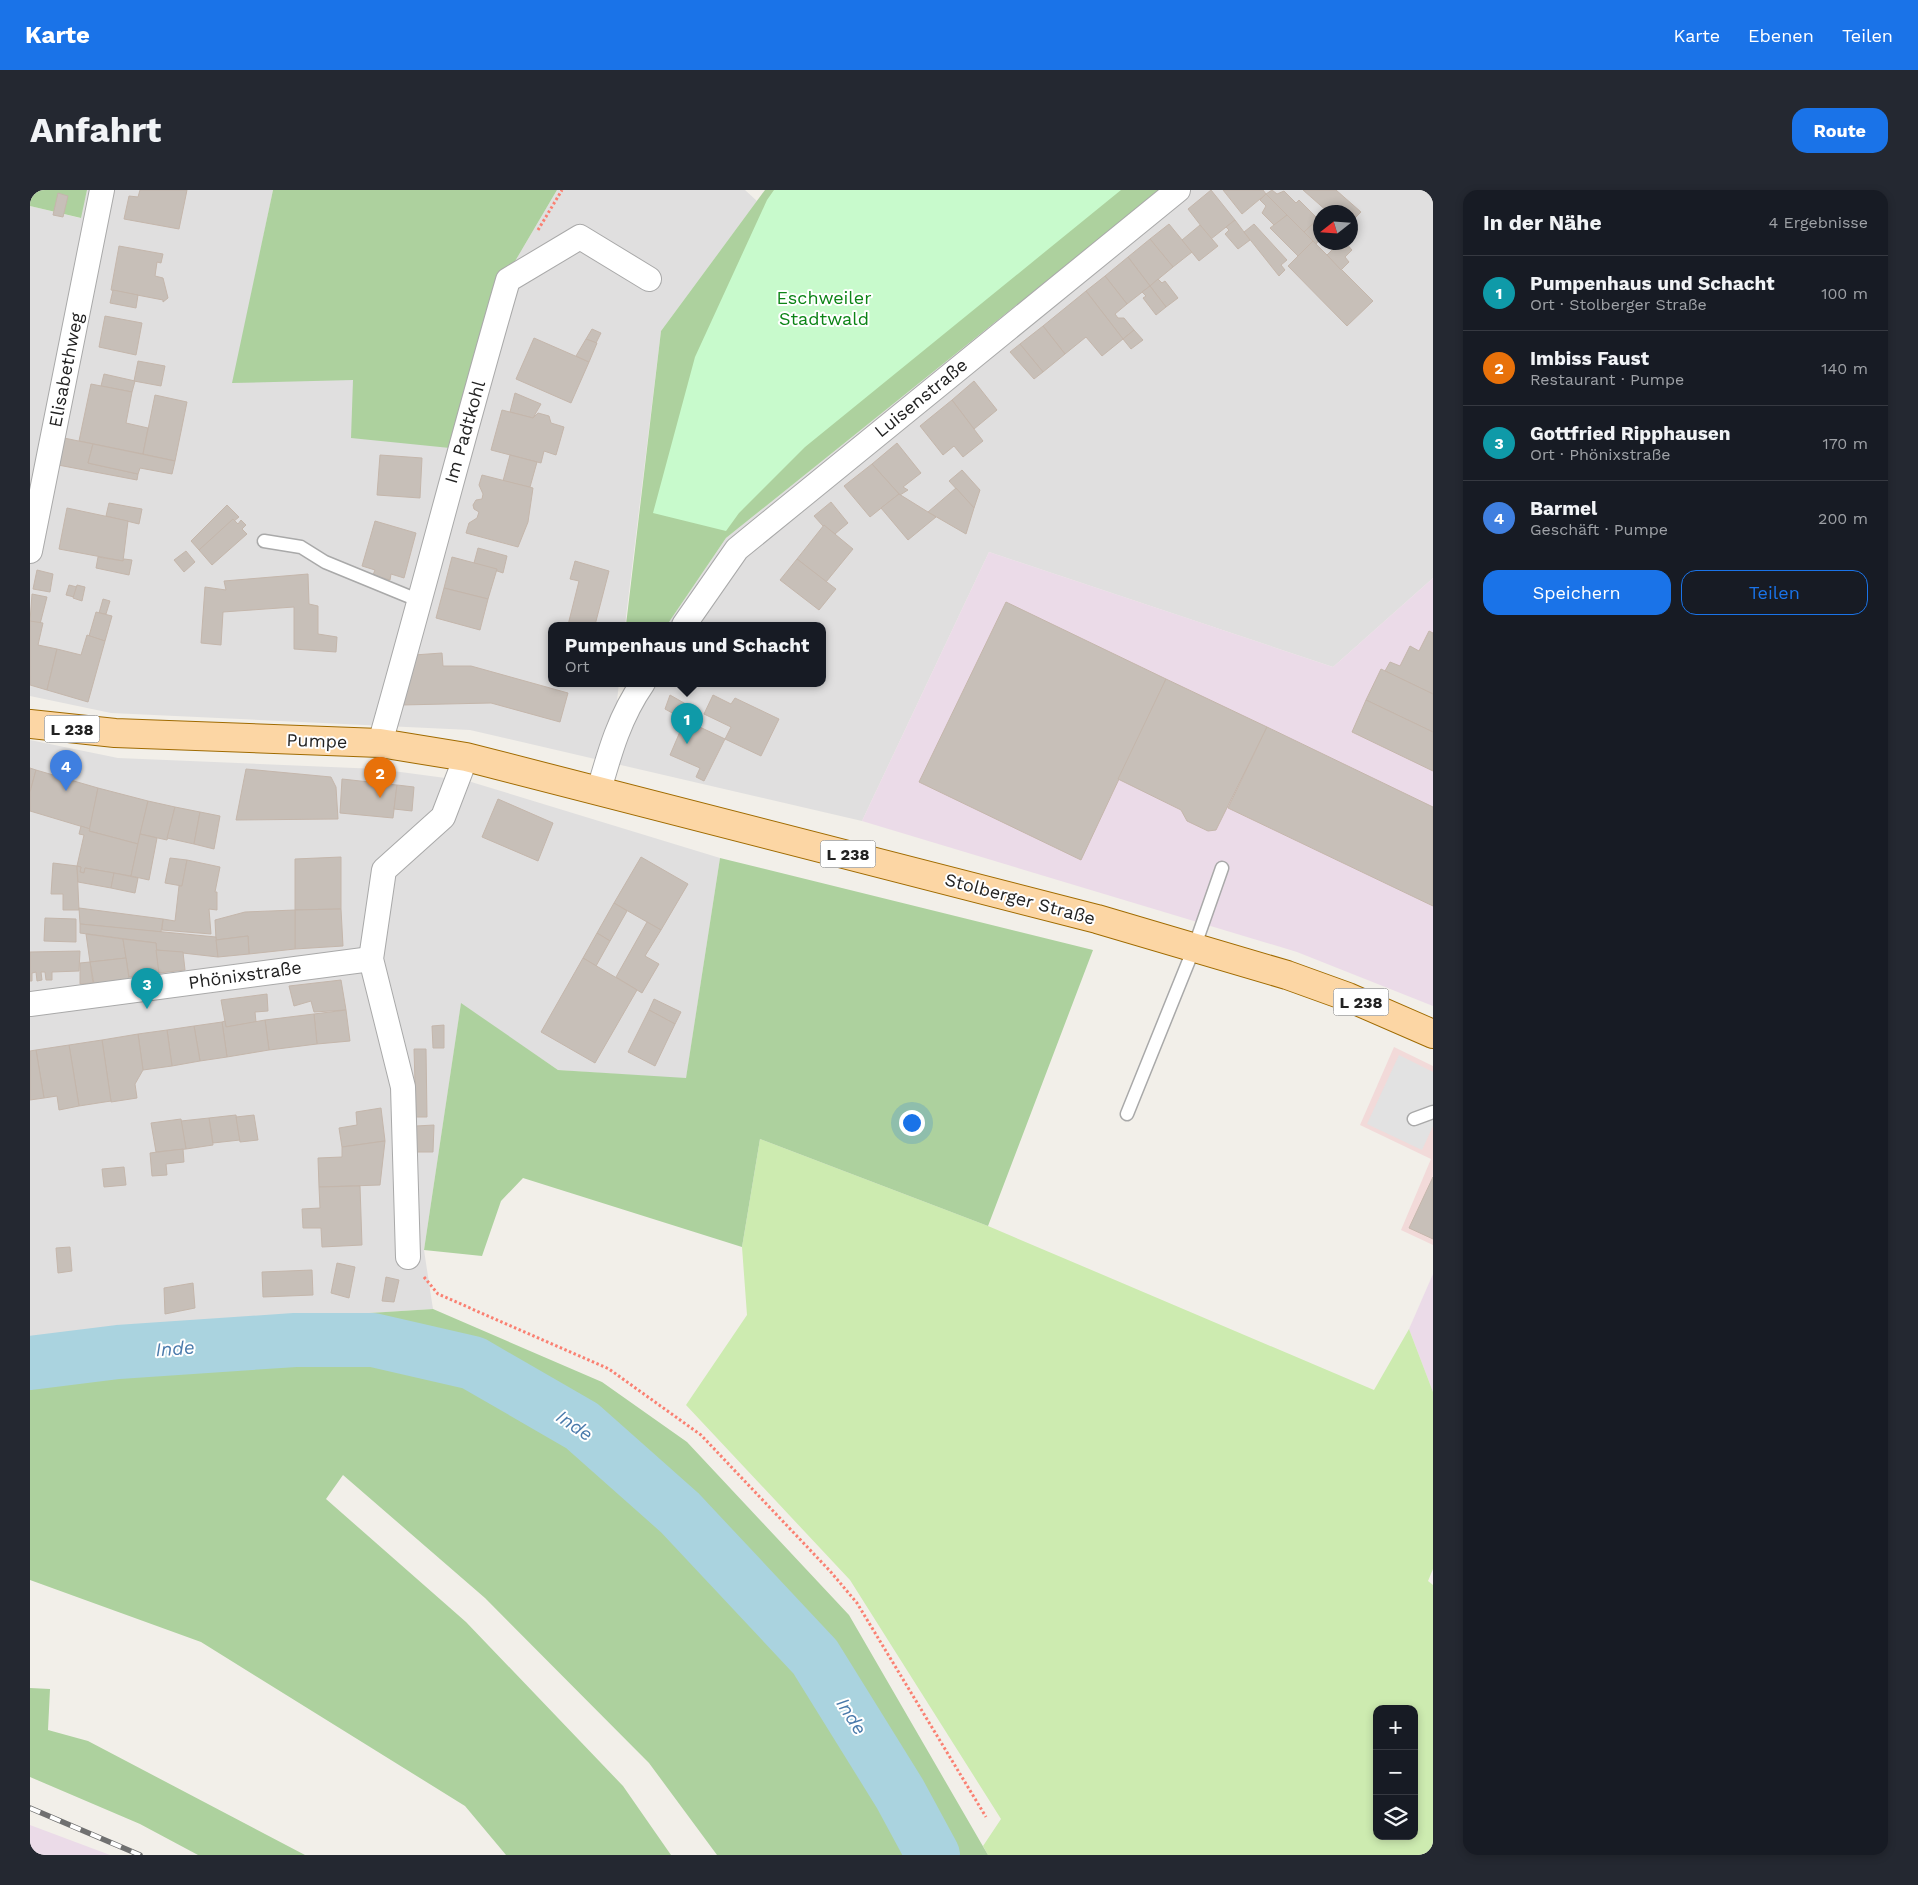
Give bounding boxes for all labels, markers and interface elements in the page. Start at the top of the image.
text: Karte [25,21,90,49]
text: Karte [1674,25,1720,46]
text: Ebenen [1748,25,1814,46]
text: Teilen [1842,25,1893,46]
button: Route [1792,108,1888,153]
text: Anfahrt [30,109,161,151]
north arrow [1313,205,1358,250]
text: In der Nähe [1483,210,1602,235]
text: 4 Ergebnisse [1768,213,1868,232]
text: Pumpenhaus und Schacht [1530,272,1775,295]
text: 1 [1496,284,1502,303]
text: 100 m [1821,284,1868,303]
park label: Eschweiler Stadtwald [776,287,872,329]
text: Ort · Stolberger Straße [1530,295,1707,314]
street label: Elisabethweg [44,310,87,429]
text: Imbiss Faust [1530,347,1649,370]
street label: Luisenstraße [870,354,971,441]
text: 2 [1494,359,1504,378]
text: 140 m [1821,359,1868,378]
text: Restaurant · Pumpe [1530,370,1684,389]
street label: Im Padtkohl [440,378,489,486]
text: Gottfried Ripphausen [1530,422,1731,445]
text: 3 [1494,434,1504,453]
text: 170 m [1822,434,1868,453]
text: Ort · Phönixstraße [1530,445,1671,464]
text: Barmel [1530,497,1597,520]
text: 4 [1494,509,1504,528]
text: 200 m [1818,509,1868,528]
text: Geschäft · Pumpe [1530,520,1668,539]
button: Speichern [1483,570,1671,615]
button: Teilen [1681,570,1868,615]
popup [548,622,826,687]
text: Pumpenhaus und Schacht [565,634,809,657]
text: Ort [565,657,589,676]
pin: 1 [671,703,703,744]
road number: L 238 [45,716,100,742]
street label: Pumpe [286,729,348,752]
pin: 4 [50,750,82,791]
pin: 2 [364,757,396,798]
road number: L 238 [820,841,876,868]
street label: Stolberger Straße [943,868,1098,929]
street label: Phönixstraße [187,956,303,993]
pin: 3 [131,968,163,1009]
road number: L 238 [1334,989,1388,1016]
your location [899,1110,925,1136]
water label: Inde [155,1336,195,1361]
water label: Inde [552,1405,597,1446]
water label: Inde [831,1694,872,1739]
map controls [1373,1705,1418,1840]
button: + [1373,1705,1418,1750]
button: − [1373,1750,1418,1795]
button: layers [1373,1795,1418,1840]

